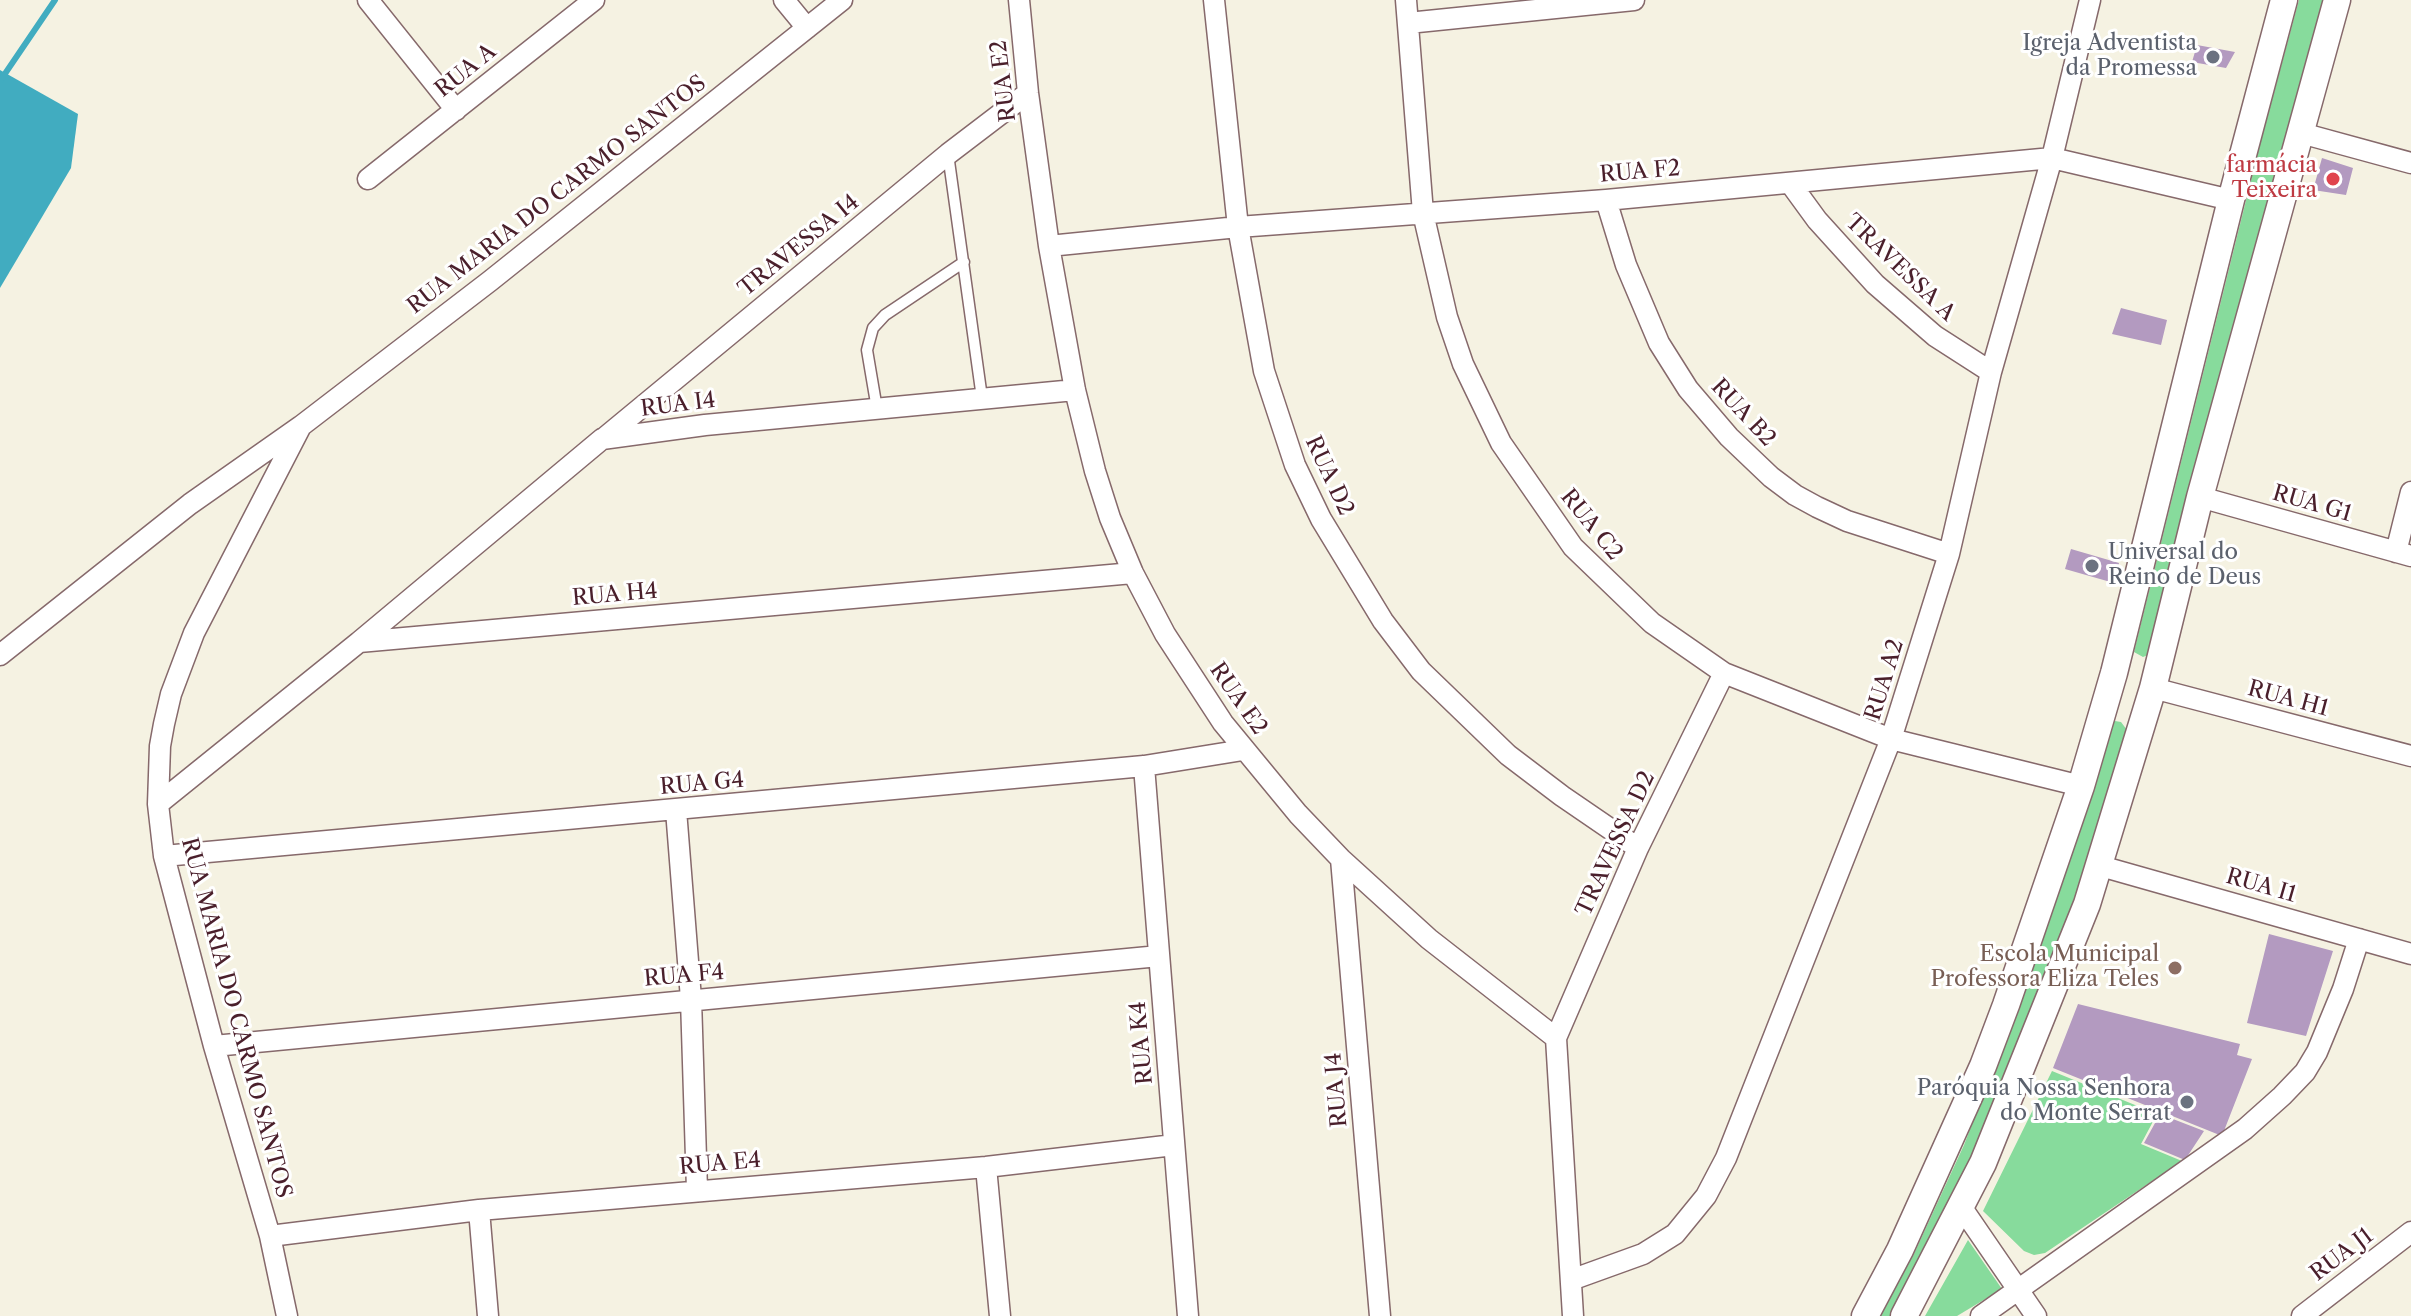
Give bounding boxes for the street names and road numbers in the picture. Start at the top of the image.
street label: RUA A [430,39,502,103]
street label: RUA E2 [986,39,1022,123]
street label: RUA MARIA DO CARMO SANTOS [402,70,712,320]
street label: RUA F2 [1598,155,1682,189]
street label: TRAVESSA I4 [733,189,865,303]
street label: TRAVESSA A [1840,209,1960,327]
street label: RUA B2 [1705,374,1781,452]
street label: RUA I4 [639,387,717,423]
street label: RUA D2 [1299,432,1359,520]
street label: RUA G1 [2269,480,2355,528]
street label: RUA C2 [1554,484,1628,566]
street label: RUA H4 [571,578,659,612]
street label: RUA A2 [1860,636,1910,724]
street label: RUA E2 [1204,658,1272,740]
street label: RUA H1 [2245,676,2331,722]
street label: RUA G4 [659,767,745,801]
street label: TRAVESSA D2 [1571,767,1661,921]
street label: RUA MARIA DO CARMO SANTOS [175,835,297,1201]
street label: RUA I1 [2223,863,2299,909]
street label: RUA F4 [643,959,725,993]
street label: RUA K4 [1125,1000,1159,1086]
street label: RUA J4 [1321,1052,1353,1128]
street label: RUA E4 [678,1147,762,1181]
street label: RUA J1 [2306,1223,2378,1287]

